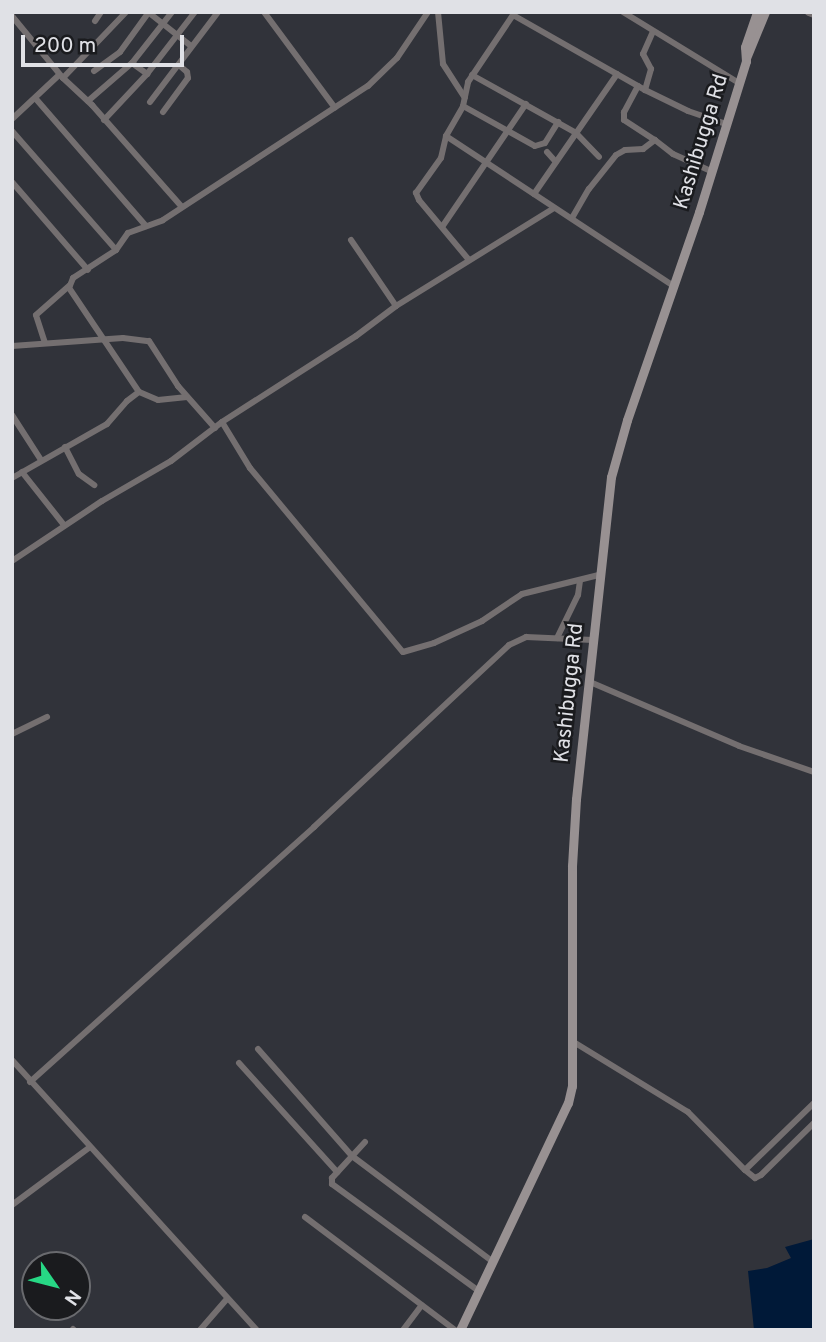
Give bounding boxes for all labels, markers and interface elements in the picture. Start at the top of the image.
scale bar [24,21,187,65]
text: 200 m [34,33,96,60]
street label: Kashibugga Rd [669,71,735,213]
street label: Kashibugga Rd [550,622,590,764]
north arrow [21,1251,91,1321]
text: N [58,1284,85,1309]

